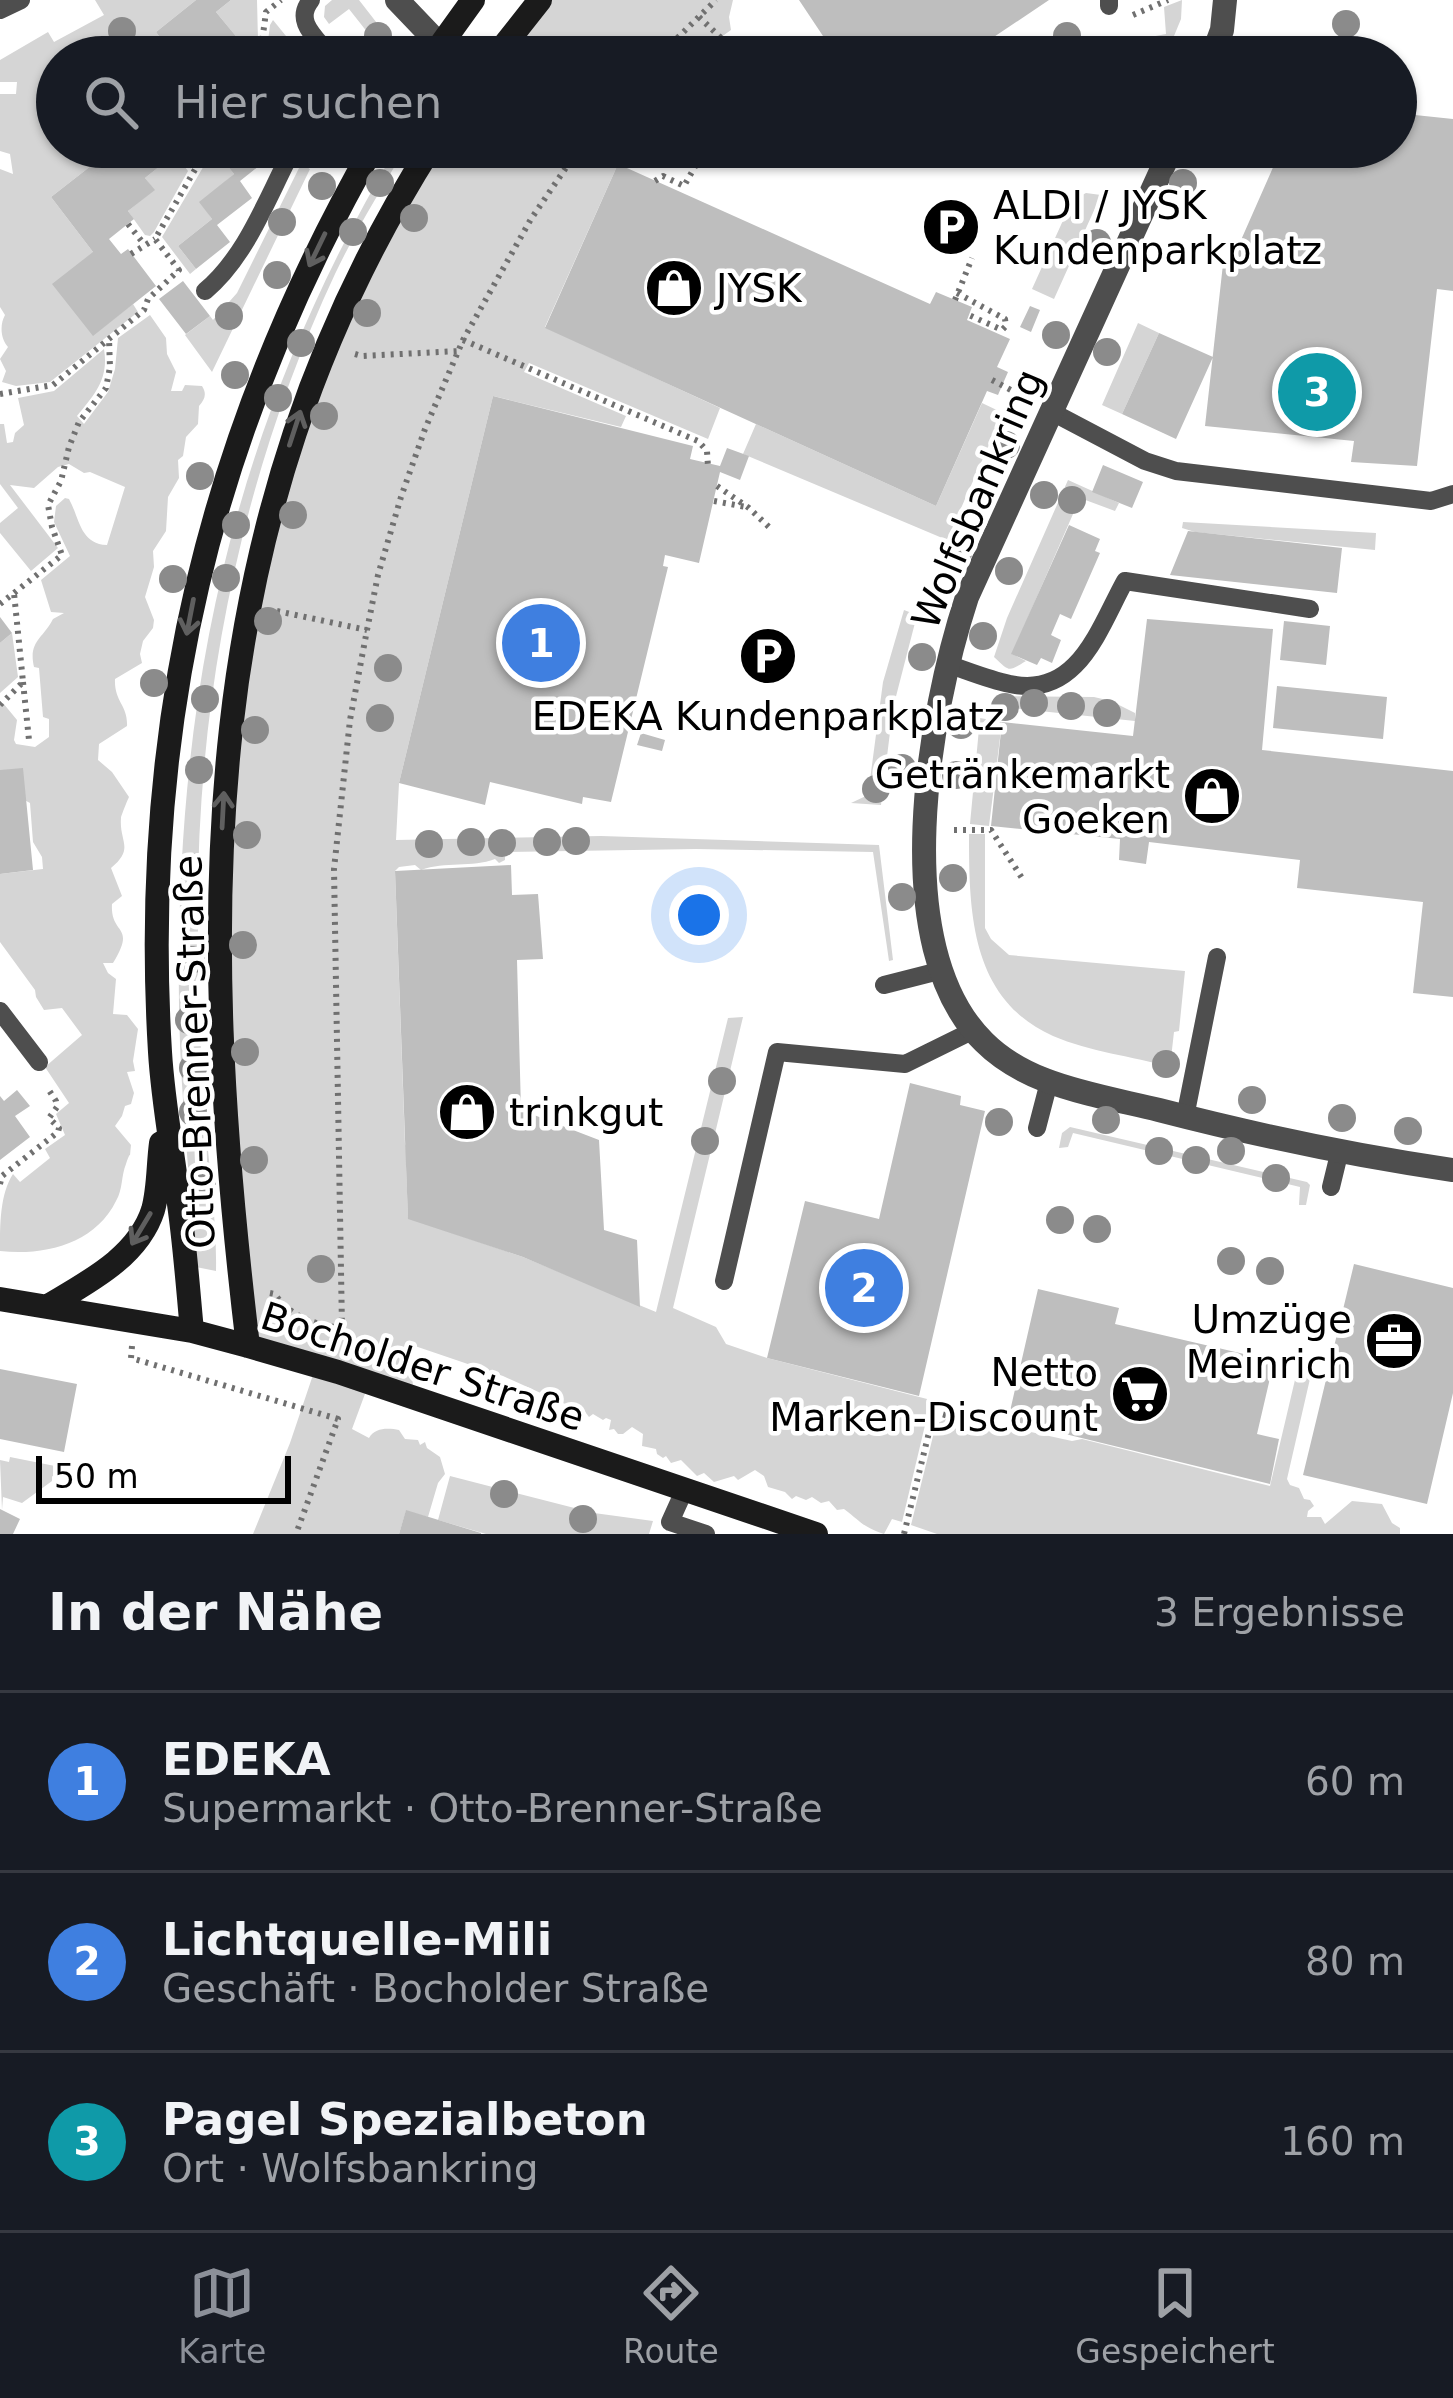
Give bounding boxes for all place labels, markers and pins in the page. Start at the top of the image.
place label: ALDI / JYSK Kundenparkplatz [993,183,1322,273]
parking icon: ALDI / JYSK Kundenparkplatz [920,196,982,258]
shop icon: JYSK [643,257,705,319]
place label: JYSK [713,266,803,311]
pin: 3 [1278,347,1356,437]
pin: 1 [502,598,580,688]
parking icon: EDEKA Kundenparkplatz [737,625,799,687]
place label: EDEKA Kundenparkplatz [532,694,1004,739]
place label: Getränkemarkt Goeken [875,752,1170,842]
shop icon: Getränkemarkt Goeken [1181,765,1243,827]
shop icon: trinkgut [436,1081,498,1143]
place label: trinkgut [509,1090,663,1135]
pin: 2 [825,1243,903,1333]
place label: Umzüge Meinrich [1186,1297,1352,1387]
office icon: Umzüge Meinrich [1363,1310,1425,1372]
place label: Netto Marken-Discount [769,1350,1098,1440]
supermarket icon: Netto Marken-Discount [1109,1363,1171,1425]

